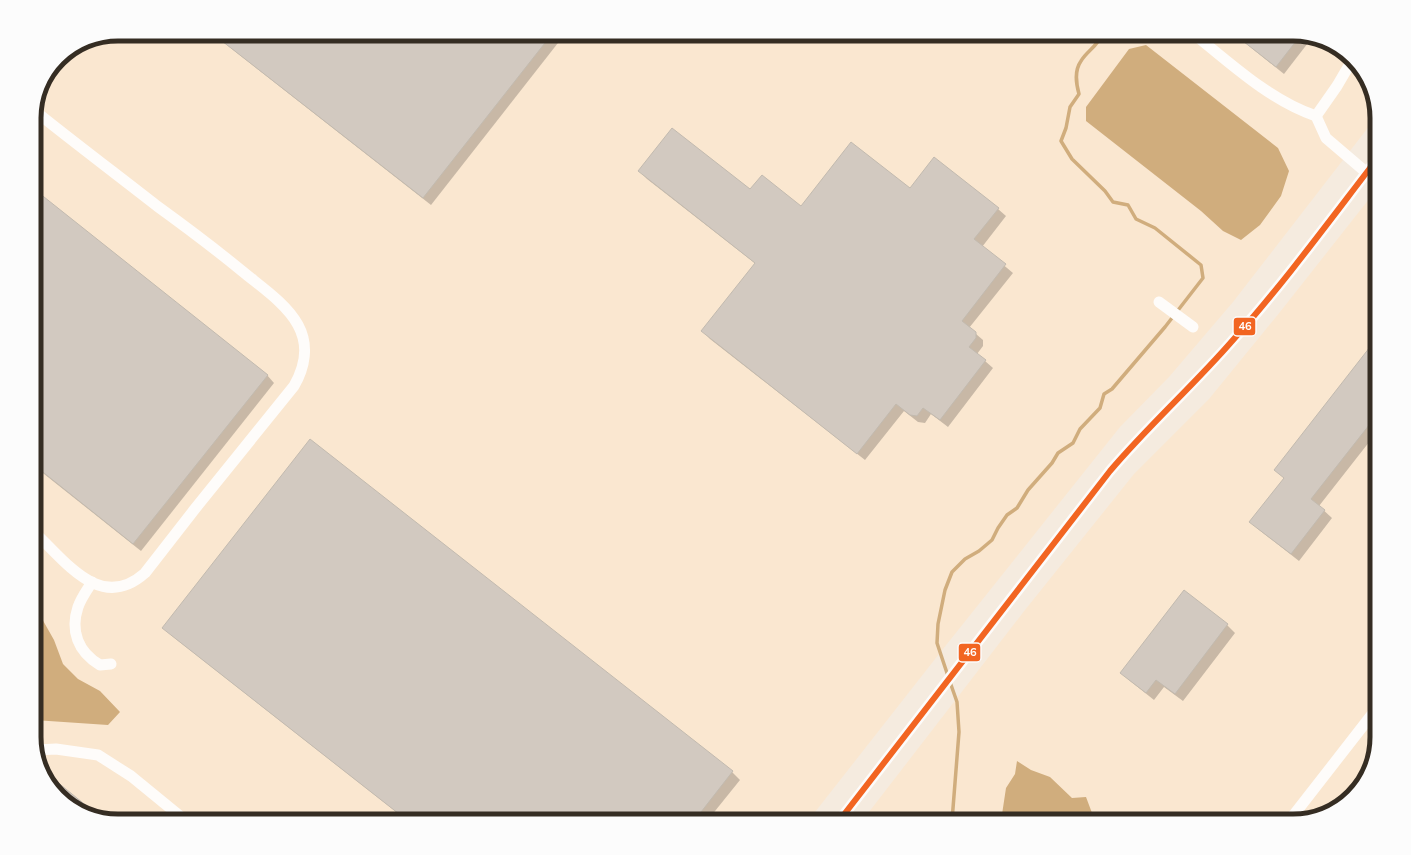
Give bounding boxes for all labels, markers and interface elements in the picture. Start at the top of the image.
line badge: 46 [1233,317,1256,336]
text: 46 [1238,319,1252,333]
line badge: 46 [958,643,981,662]
text: 46 [963,645,977,659]

